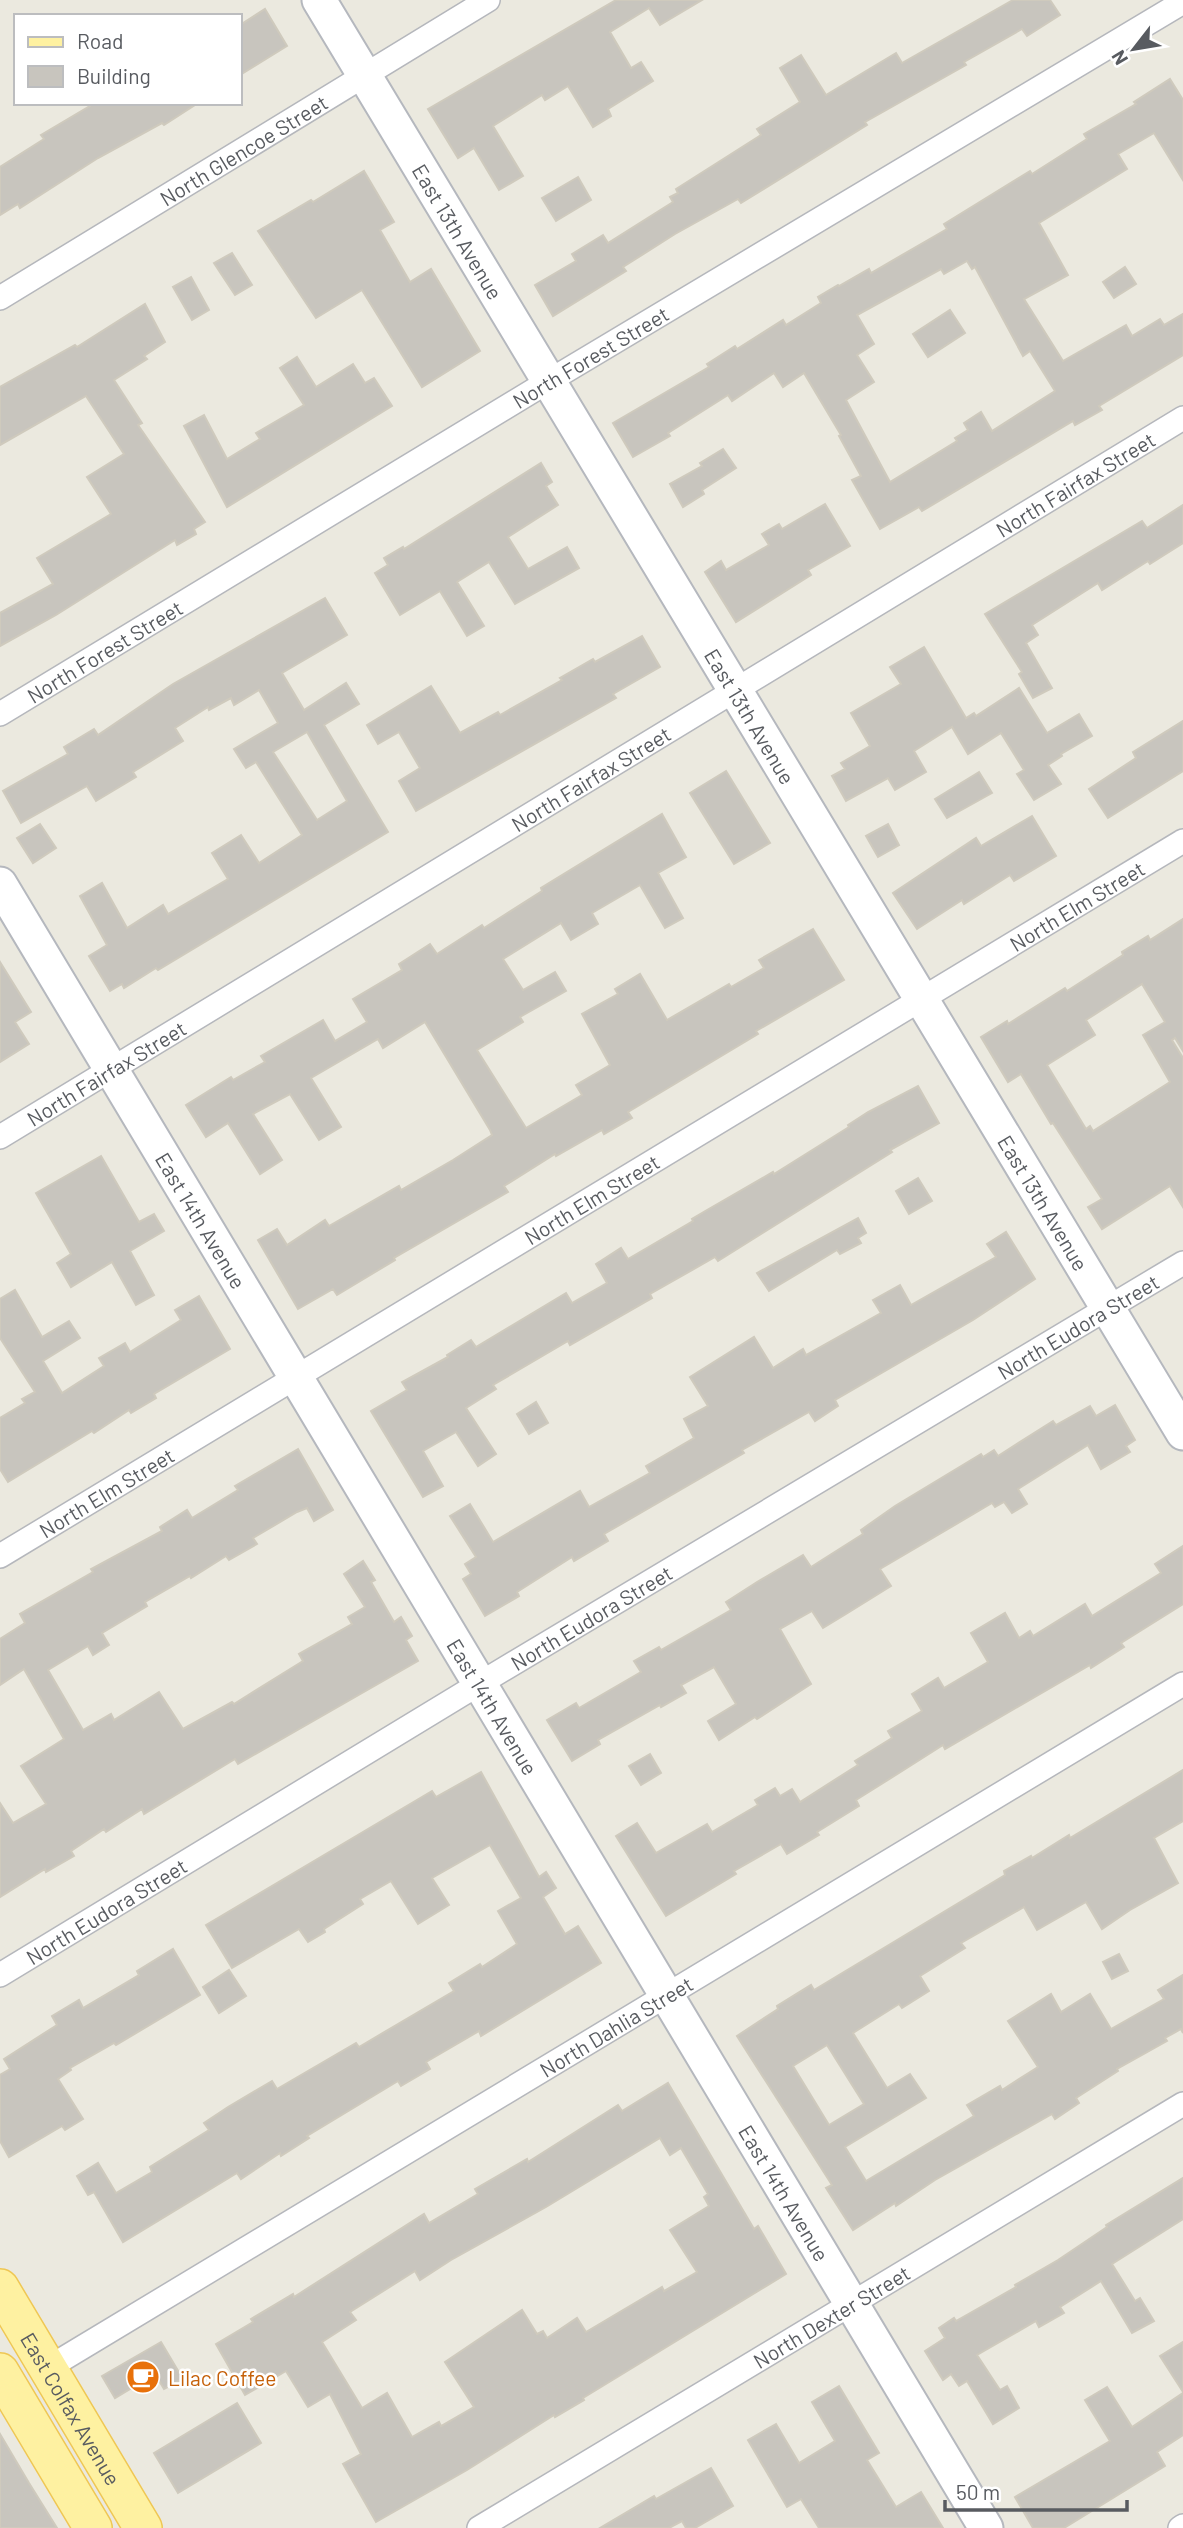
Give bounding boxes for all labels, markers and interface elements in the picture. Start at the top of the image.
legend [14,14,242,105]
north arrow [1099,14,1169,84]
text: Road [77,28,123,53]
text: N [1106,47,1132,69]
text: Building [77,63,151,88]
street label: North Glencoe Street [155,89,332,210]
street label: East 13th Avenue [408,159,509,303]
street label: North Forest Street [508,300,673,413]
street label: North Fairfax Street [991,426,1159,541]
street label: North Forest Street [22,594,187,707]
street label: East 13th Avenue [700,644,801,788]
street label: North Fairfax Street [506,720,675,836]
street label: North Elm Street [1005,855,1149,956]
street label: North Fairfax Street [22,1015,190,1130]
street label: East 13th Avenue [994,1130,1094,1275]
street label: East 14th Avenue [151,1148,252,1293]
street label: North Elm Street [519,1148,663,1249]
street label: North Eudora Street [992,1268,1163,1384]
street label: North Elm Street [34,1442,178,1542]
street label: North Eudora Street [506,1559,676,1675]
street label: East 14th Avenue [443,1634,544,1779]
street label: North Eudora Street [21,1852,191,1969]
street label: North Dahlia Street [535,1970,697,2081]
street label: East 14th Avenue [734,2120,835,2265]
street label: North Dexter Street [748,2259,914,2373]
street label: East Colfax Avenue [17,2327,127,2489]
cafe icon: Lilac Coffee [124,2358,162,2396]
place label: Lilac Coffee [168,2365,276,2390]
scale bar [945,2468,1127,2512]
text: 50 m [956,2479,1000,2504]

